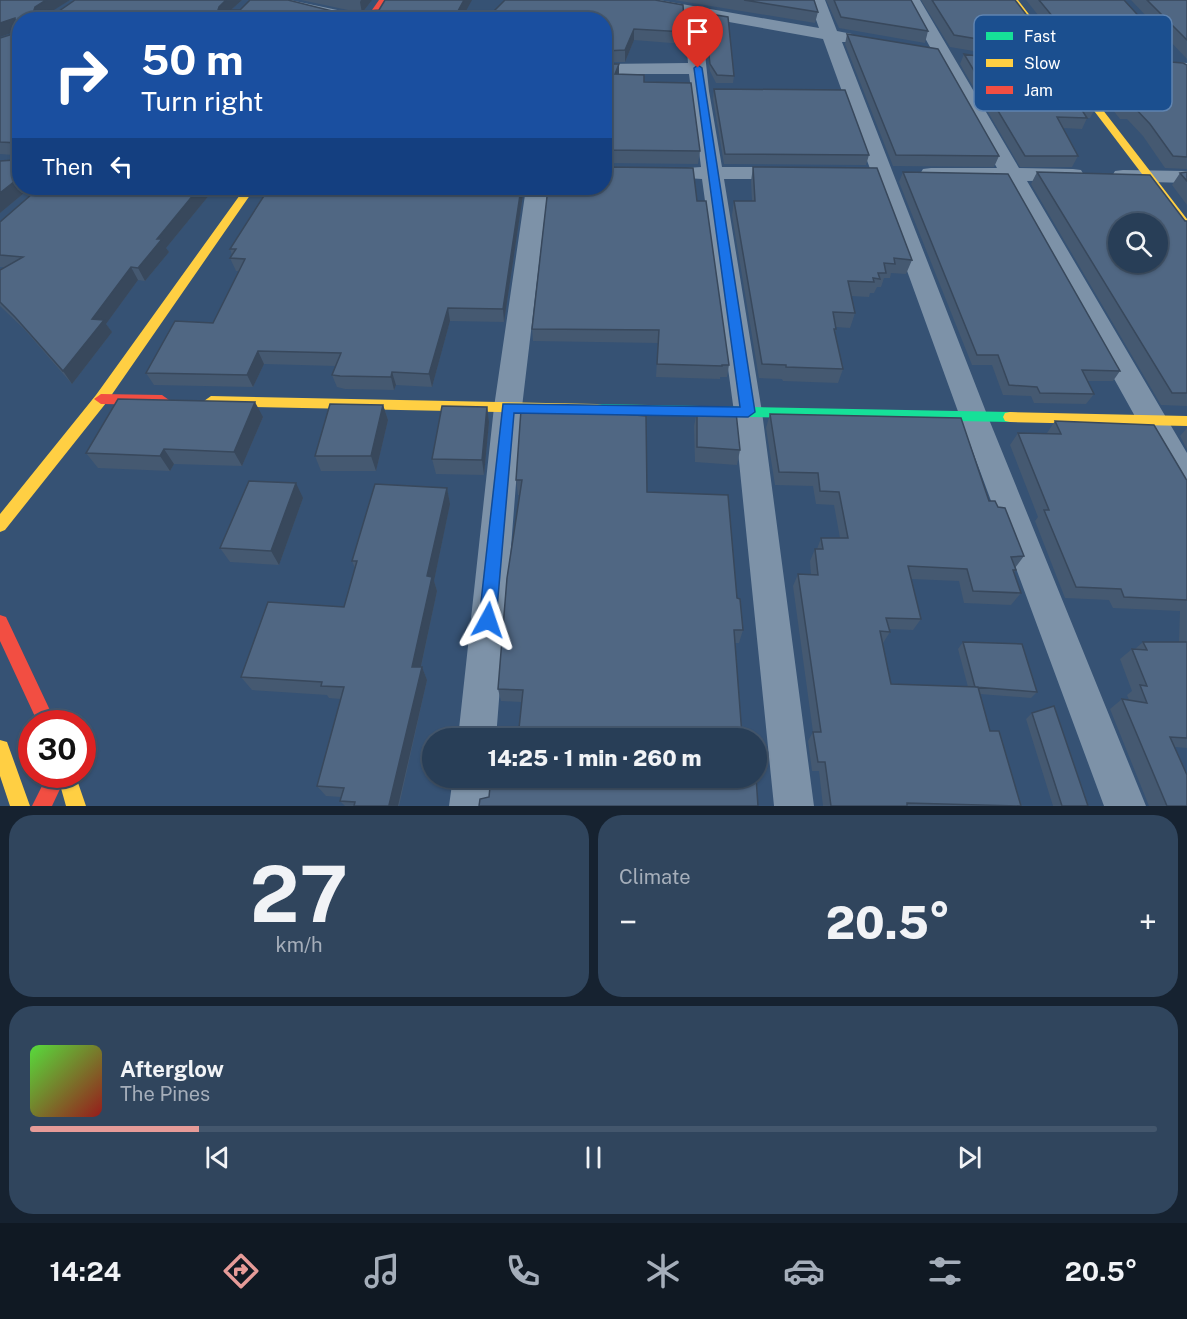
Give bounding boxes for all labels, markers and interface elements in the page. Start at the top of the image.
pin [672,6,723,68]
icon: arrive [681,15,714,48]
legend [974,15,1172,111]
text: Fast [1024,27,1056,46]
text: 50 m [141,35,244,84]
icon: right [42,36,120,114]
text: Slow [1024,54,1061,73]
text: Jam [1024,81,1053,100]
text: Turn right [141,85,264,117]
icon: left [105,150,138,183]
text: Then [42,154,93,180]
map controls [1108,213,1168,273]
button: search [1108,213,1168,273]
position arrow [456,588,520,652]
speed limit sign: 30 [18,710,96,788]
text: 14:25 · 1 min · 260 m [487,745,702,771]
text: 27 [250,848,348,940]
text: Climate [619,865,691,889]
text: 20.5° [826,896,950,949]
text: − [619,903,637,941]
text: + [1139,903,1157,941]
text: km/h [275,933,323,957]
text: Afterglow [120,1056,224,1082]
text: The Pines [120,1082,210,1106]
icon: previous [201,1141,234,1174]
icon: pause [577,1141,610,1174]
icon: next [953,1141,986,1174]
icon: directions [220,1250,262,1292]
icon: music [361,1250,403,1292]
icon: phone [502,1250,544,1292]
icon: climate [642,1250,684,1292]
icon: car [783,1250,825,1292]
icon: filters [924,1250,966,1292]
text: 14:24 [49,1255,121,1287]
text: 20.5° [1065,1255,1138,1287]

